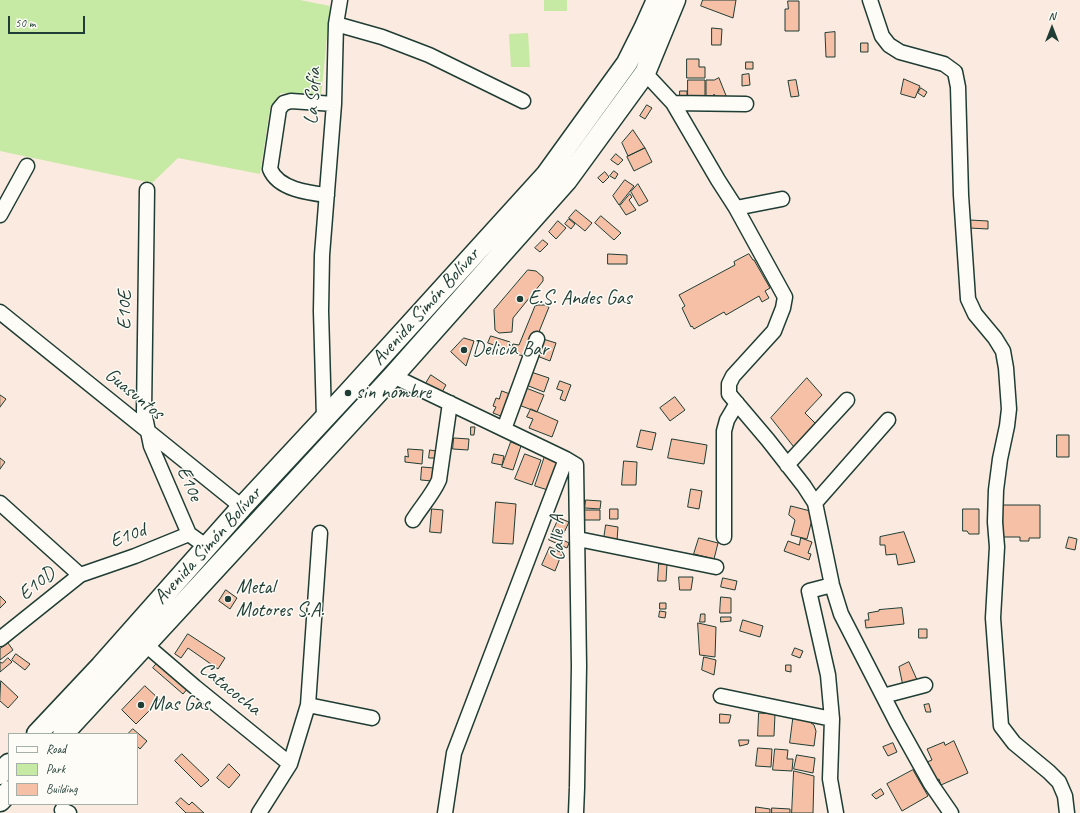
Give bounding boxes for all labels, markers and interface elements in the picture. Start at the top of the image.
scale bar [10,8,87,34]
north arrow [1032,8,1072,48]
text: N [1049,9,1055,23]
text: 50 m [15,15,35,31]
street label: La Sofía [300,67,326,125]
street label: Avenida Simón Bolívar [367,243,485,371]
place label: E.S. Andes Gas [528,287,631,311]
street label: E10E [113,290,137,330]
marker: E.S. Andes Gas [515,294,525,304]
place label: Delicia Bar [472,338,548,362]
marker: Delicia Bar [459,345,469,355]
street label: Guasuntos [100,363,168,425]
place label: sin nombre [356,381,431,405]
marker: sin nombre [343,388,353,398]
street label: E10e [171,463,207,505]
street label: Avenida Simón Bolívar [149,482,267,610]
street label: Calle A [546,515,570,561]
street label: E10d [107,518,149,554]
street label: E10D [14,562,60,606]
place label: Metal Motores S.A. [236,576,324,623]
marker: Metal Motores S.A. [223,594,233,604]
street label: Catacocha [194,657,266,721]
place label: Mas Gas [149,693,209,717]
marker: Mas Gas [136,700,146,710]
legend [8,733,138,805]
text: Road [46,741,66,757]
text: Park [46,761,65,777]
text: Building [46,781,78,797]

